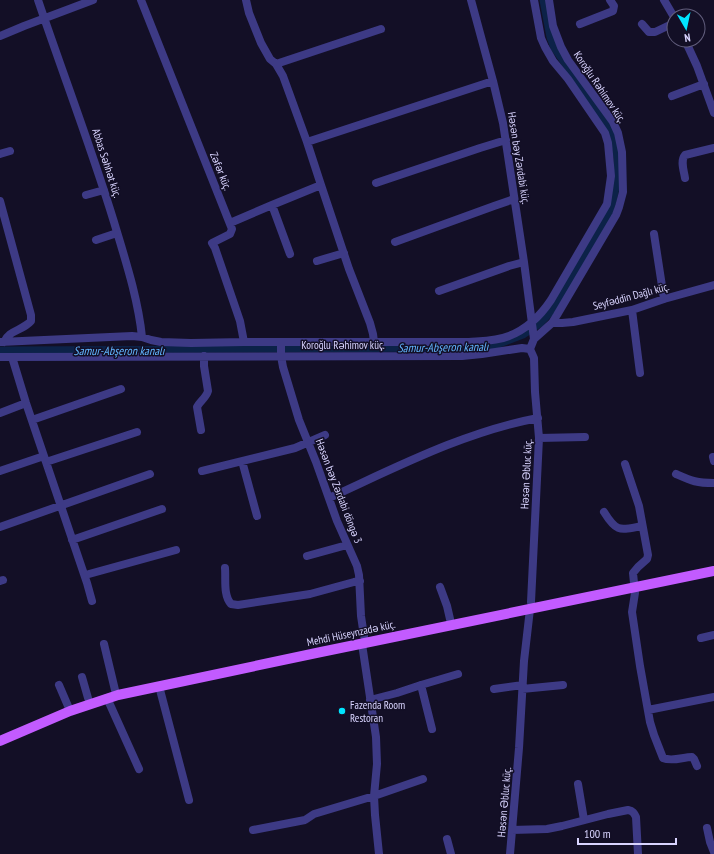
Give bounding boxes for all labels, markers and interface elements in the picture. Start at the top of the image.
north arrow [666,8,706,48]
text: N [683,30,692,45]
street label: Koroğlu Rəhimov küç. [571,48,629,126]
street label: Həsən bəy Zərdabi küç. [505,111,533,205]
street label: Abbas Səhhət küç. [89,127,125,199]
street label: Zəfər küç. [207,150,235,192]
street label: Seyfəddin Dağlı küç. [591,279,671,313]
street label: Koroğlu Rəhimov küç. [301,338,385,352]
water label: Samur-Abşeron kanalı [397,339,490,355]
water label: Samur-Abşeron kanalı [74,343,166,358]
street label: Həsən bəy Zərdabi döngə 3 [313,437,365,545]
street label: Həsən Əbluc küç. [517,438,535,509]
street label: Mehdi Hüseynzadə küç. [305,617,397,649]
place label: Fazenda Room Restoran [350,698,405,725]
marker: Fazenda Room Restoran [337,706,347,716]
street label: Həsən Əbluc küç. [494,766,514,838]
scale bar [578,820,676,846]
text: 100 m [584,826,611,841]

